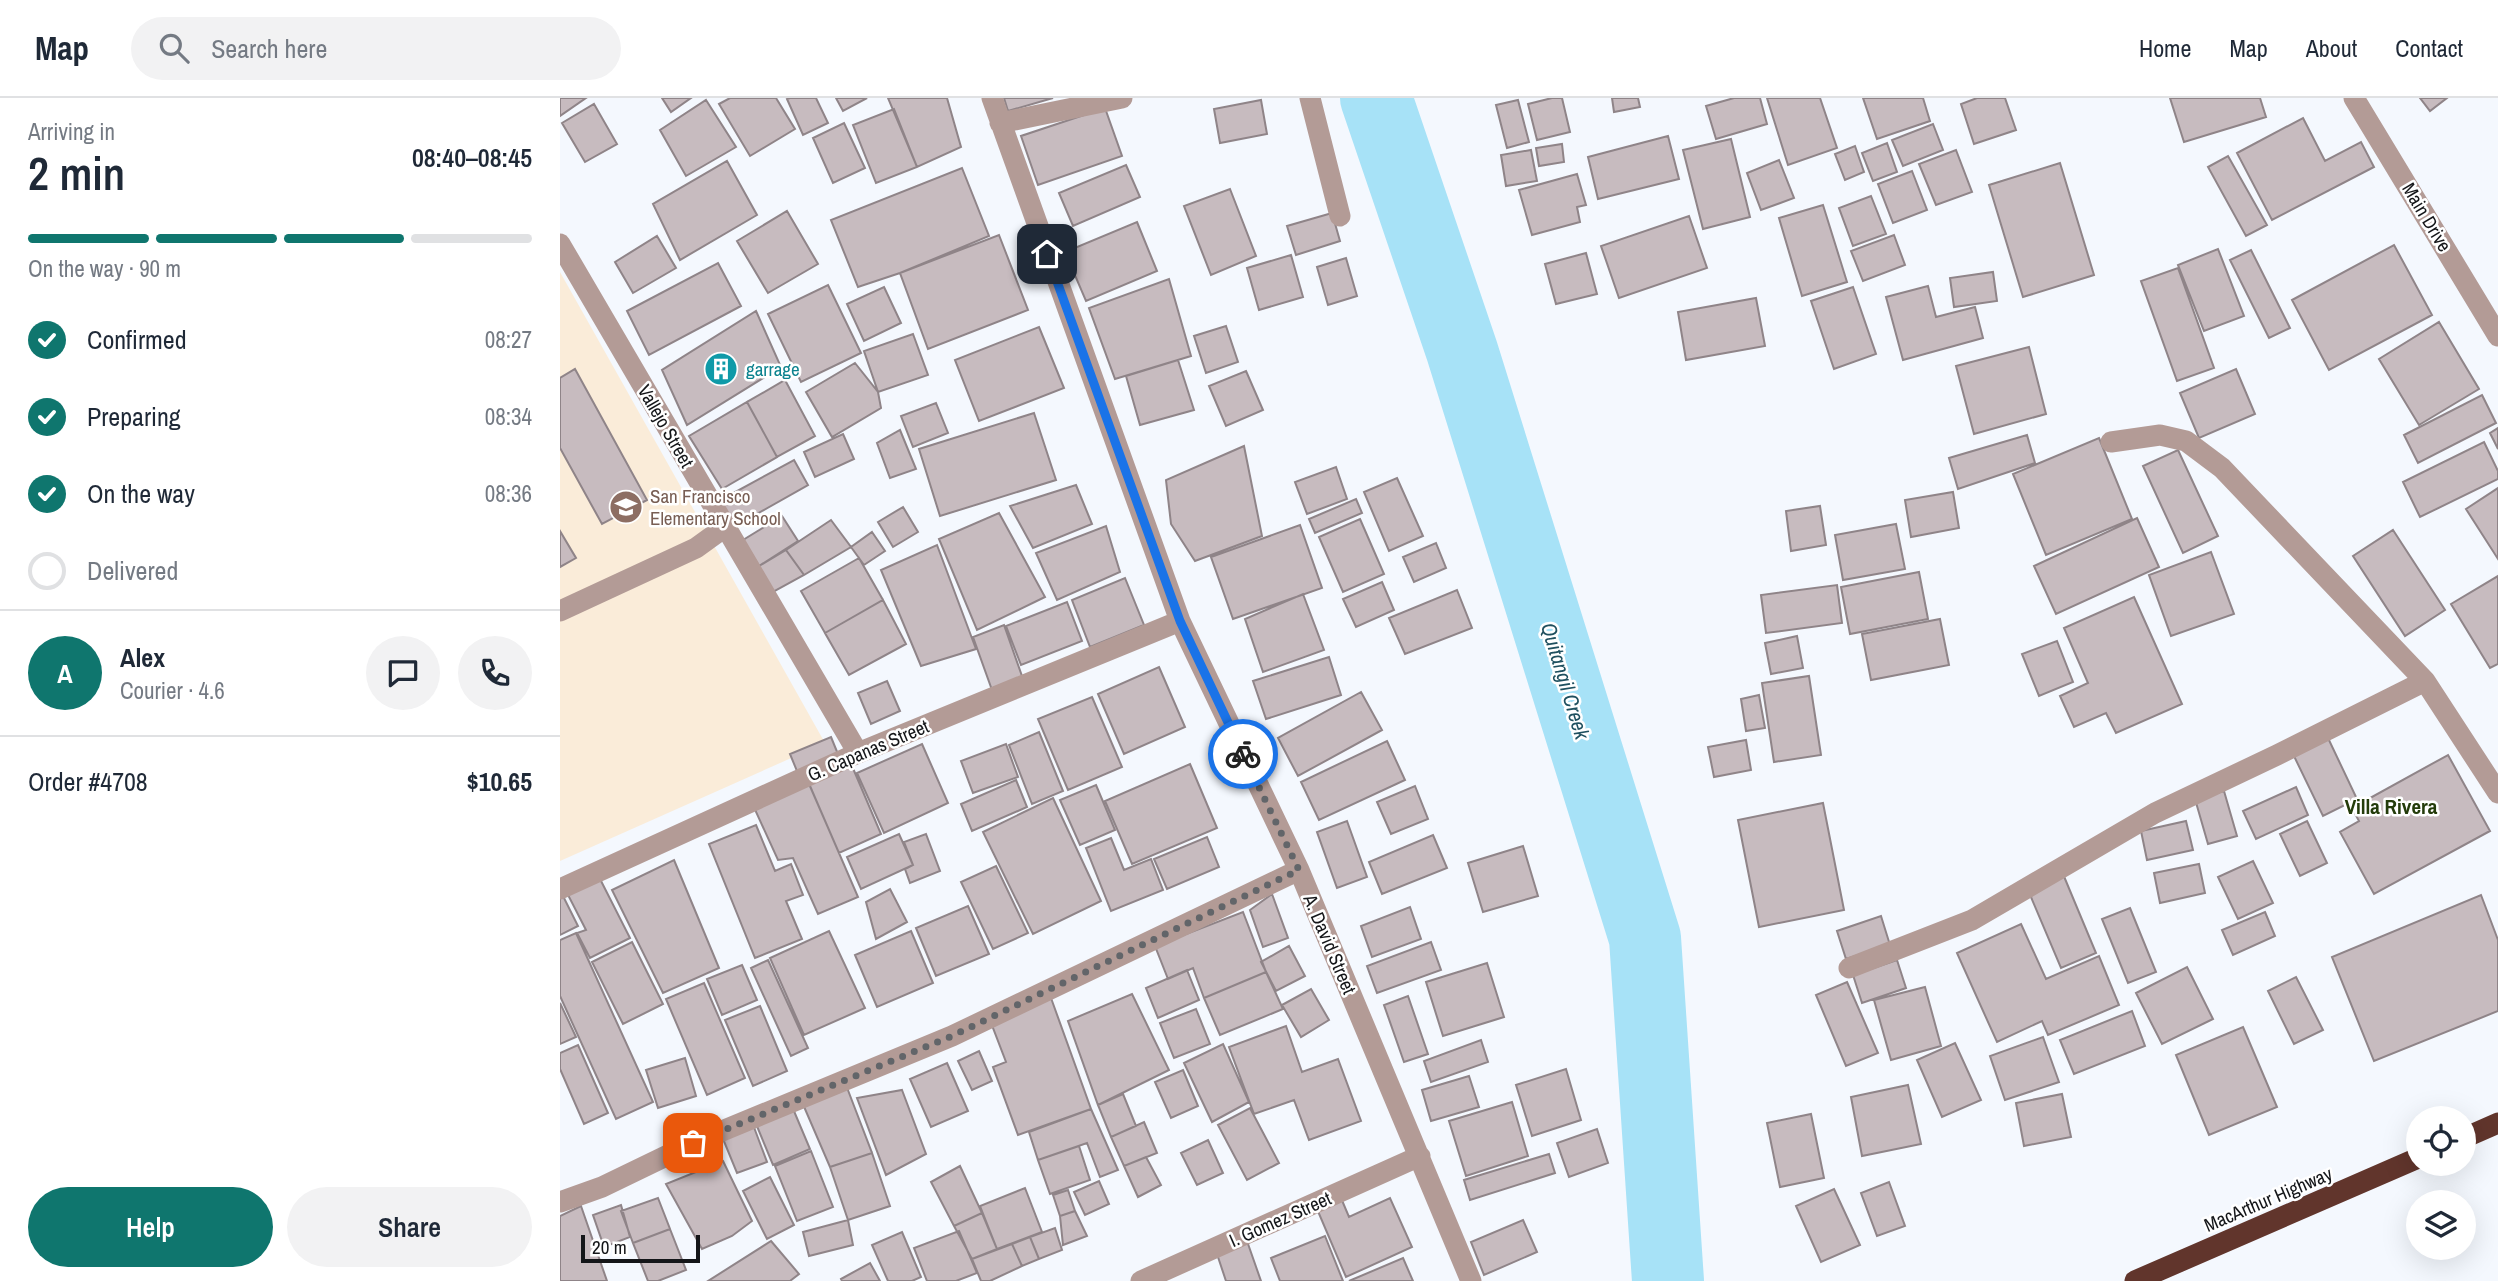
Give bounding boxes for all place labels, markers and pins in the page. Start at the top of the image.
pin [1017,224,1077,284]
building icon: garrage [702,350,740,388]
place label: garrage [746,356,800,382]
place label: San Francisco Elementary School [650,483,781,531]
school or university icon: San Francisco Elementary School [607,488,645,526]
pin [663,1113,723,1173]

